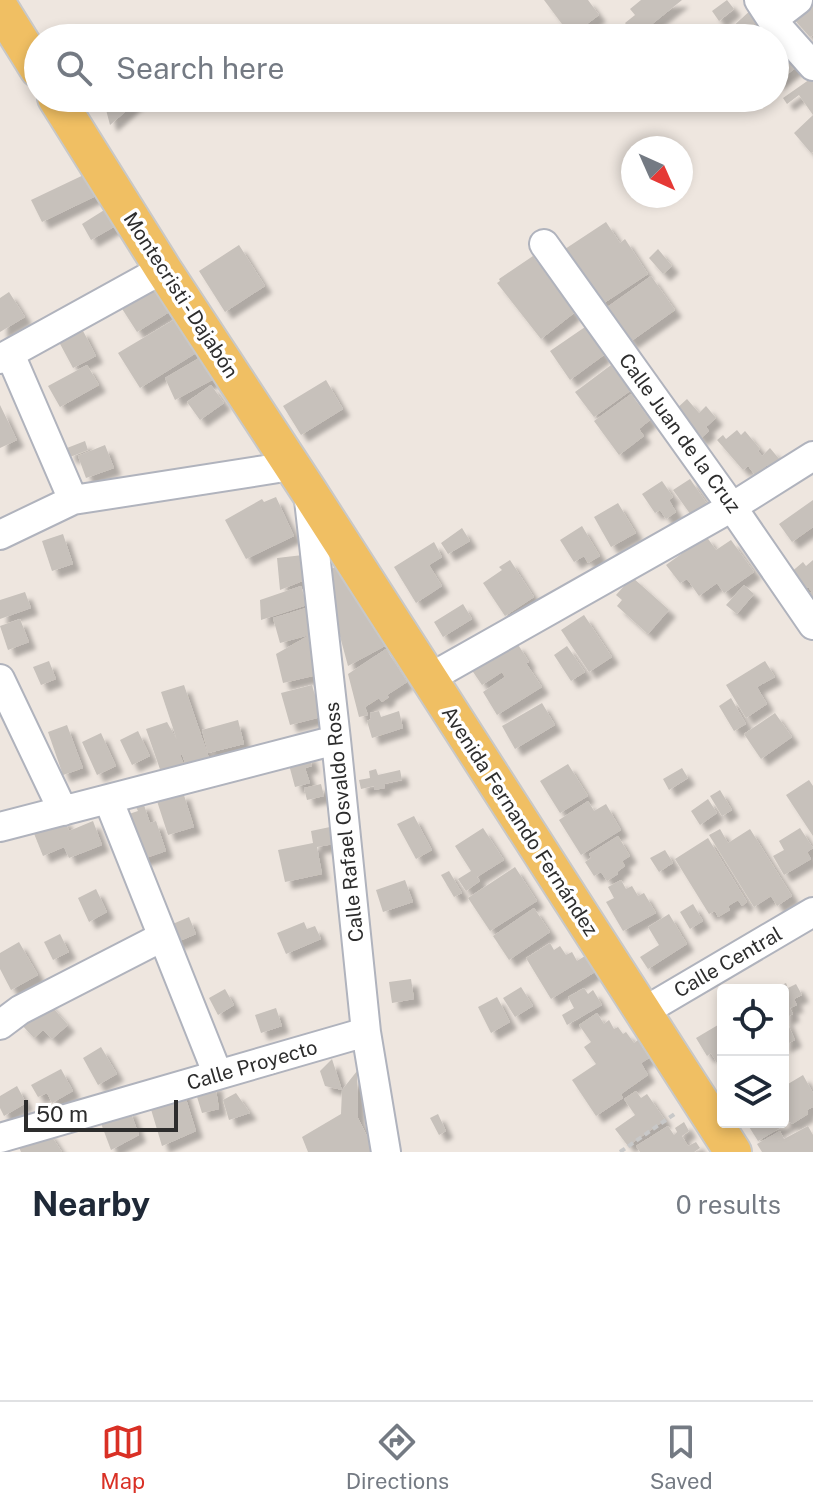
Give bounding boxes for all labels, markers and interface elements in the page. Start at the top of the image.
search box [24,24,789,112]
icon: search [52,46,96,90]
text: Search here [116,50,284,86]
north arrow [621,136,693,208]
street label: Montecristi - Dajabón [118,208,244,382]
street label: Calle Juan de la Cruz [614,349,746,517]
street label: Calle Rafael Osvaldo Ross [319,701,369,943]
street label: Avenida Fernando Fernández [437,702,603,940]
street label: Calle Central [670,921,786,1003]
map controls [717,984,789,1128]
button: locate [717,984,789,1056]
street label: Calle Proyecto [184,1035,320,1095]
button: layers [717,1056,789,1128]
scale bar [24,1096,178,1132]
text: 50 m [36,1101,88,1127]
text: Nearby [32,1184,150,1224]
text: 0 results [676,1189,781,1220]
tab: Map [100,1420,145,1494]
tab: Directions [346,1420,449,1494]
tab: Saved [650,1420,713,1494]

